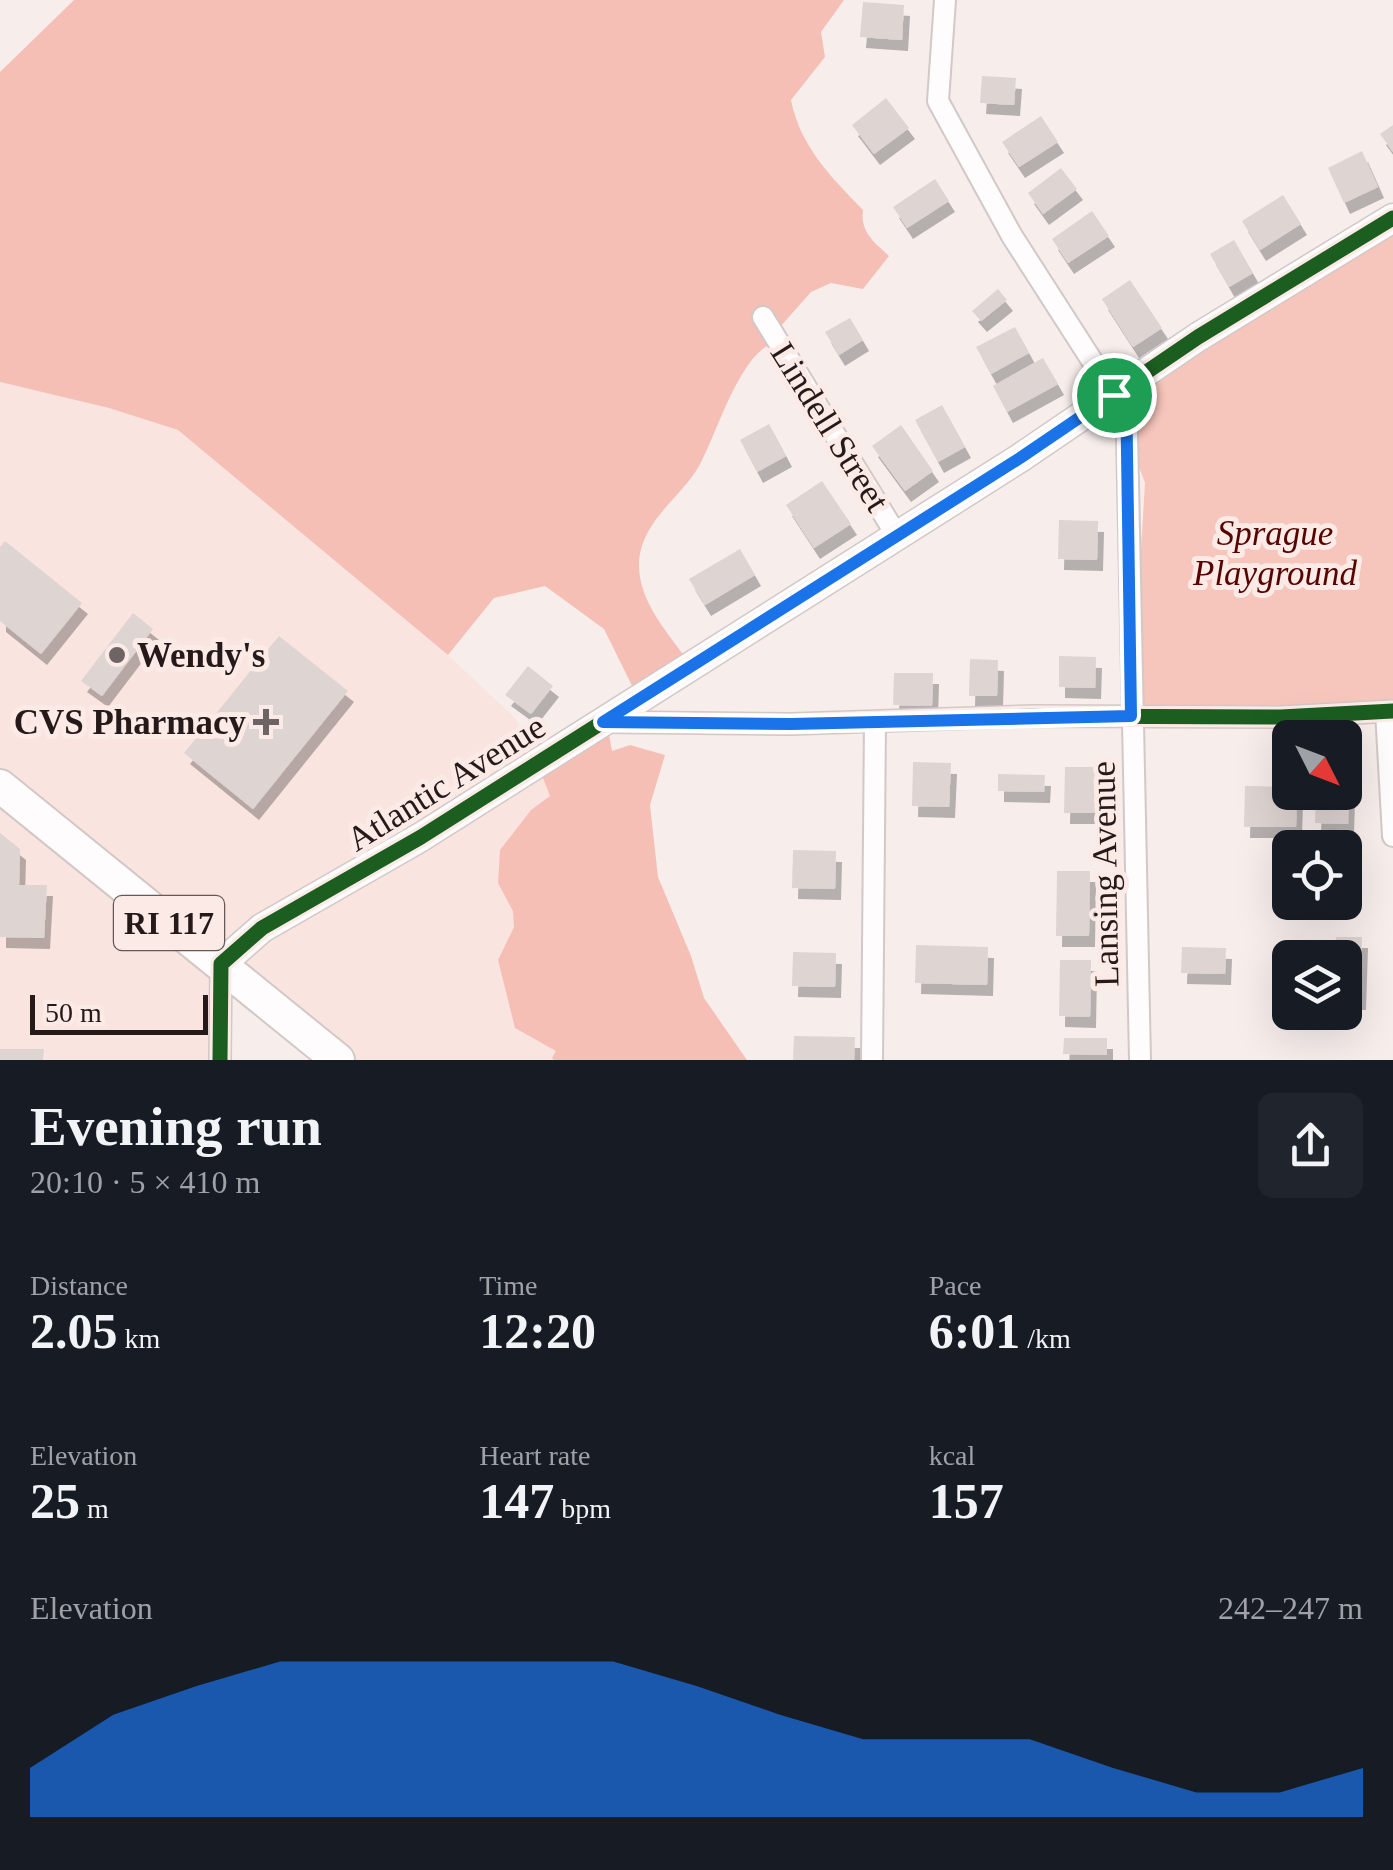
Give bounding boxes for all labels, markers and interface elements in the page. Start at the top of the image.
street label: Lindell Street [763,335,897,519]
pin [1072,353,1157,438]
icon: arrive [1087,368,1142,423]
park label: Sprague Playground [1192,514,1357,593]
place label: Wendy's [137,636,265,675]
marker: Wendy's [106,644,128,666]
place label: CVS Pharmacy [14,703,246,742]
street label: Atlantic Avenue [340,707,552,859]
marker: CVS Pharmacy [255,711,277,733]
north arrow [1272,720,1362,810]
map controls [1272,720,1362,1030]
street label: Lansing Avenue [1084,761,1126,987]
button: locate [1272,830,1362,920]
road number: RI 117 [114,896,224,950]
button: layers [1272,940,1362,1030]
scale bar [30,990,208,1034]
text: 50 m [45,997,102,1028]
button: share [1258,1093,1363,1198]
text: Evening run [30,1096,322,1157]
text: 20:10 · 5 × 410 m [30,1164,260,1200]
text: Distance [30,1270,128,1301]
text: Time [479,1270,537,1301]
text: Pace [929,1270,982,1301]
text: 2.05 [30,1303,118,1359]
text: 12:20 [479,1303,596,1359]
text: 6:01 [929,1303,1020,1359]
text: km [118,1323,160,1354]
text: /km [1020,1323,1071,1354]
text: Elevation [30,1440,137,1471]
text: Heart rate [479,1440,590,1471]
text: kcal [929,1440,975,1471]
text: 25 [30,1473,80,1529]
text: 147 [479,1473,554,1529]
text: 157 [929,1473,1004,1529]
text: m [80,1493,109,1524]
text: bpm [554,1493,611,1524]
text: Elevation [30,1590,153,1626]
text: 242–247 m [1218,1590,1363,1626]

